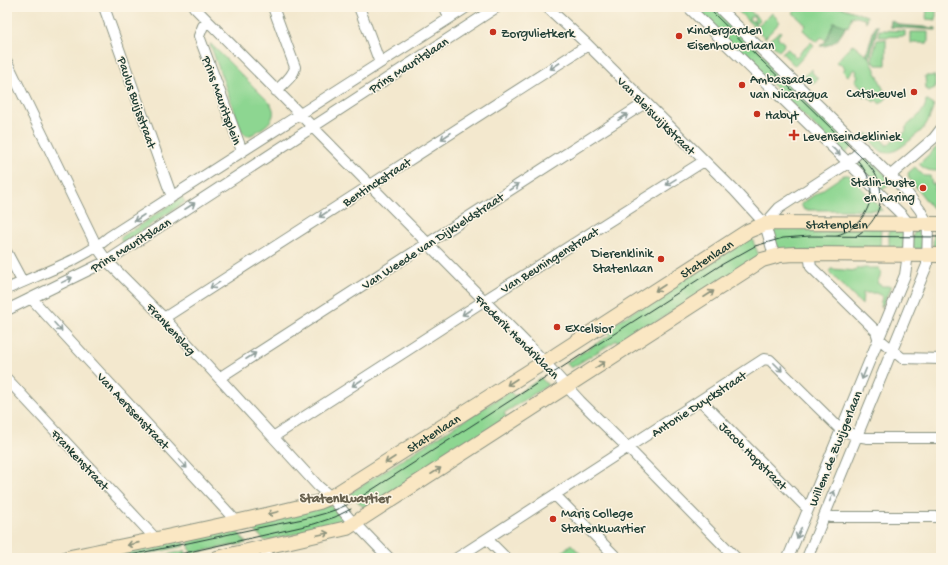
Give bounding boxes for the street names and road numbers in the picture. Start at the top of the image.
street label: Prins Mauritslaan [366,34,453,98]
street label: Prins Mauritsplein [197,53,244,148]
street label: Paulus Buijsstraat [113,54,159,152]
street label: Van Bleiswijkstraat [612,74,699,160]
street label: Bentinckstraat [340,155,416,211]
street label: Van Weede van Dijkveldstraat [359,190,508,294]
street label: Prins Mauritslaan [88,215,175,277]
street label: Statenplein [806,218,868,234]
street label: Van Beuningenstraat [498,224,604,298]
street label: Statenlaan [678,237,738,283]
street label: Frederik Hendriklaan [470,292,562,384]
street label: Frankenslag [142,300,198,359]
street label: Antonie Duyckstraat [649,368,751,441]
street label: Van Aerssenstraat [92,369,173,454]
street label: Willem de Zwijgerlaan [806,388,867,509]
street label: Statenlaan [405,412,465,457]
street label: Jacob Hopstraat [715,420,791,495]
street label: Frankenstraat [46,426,112,495]

